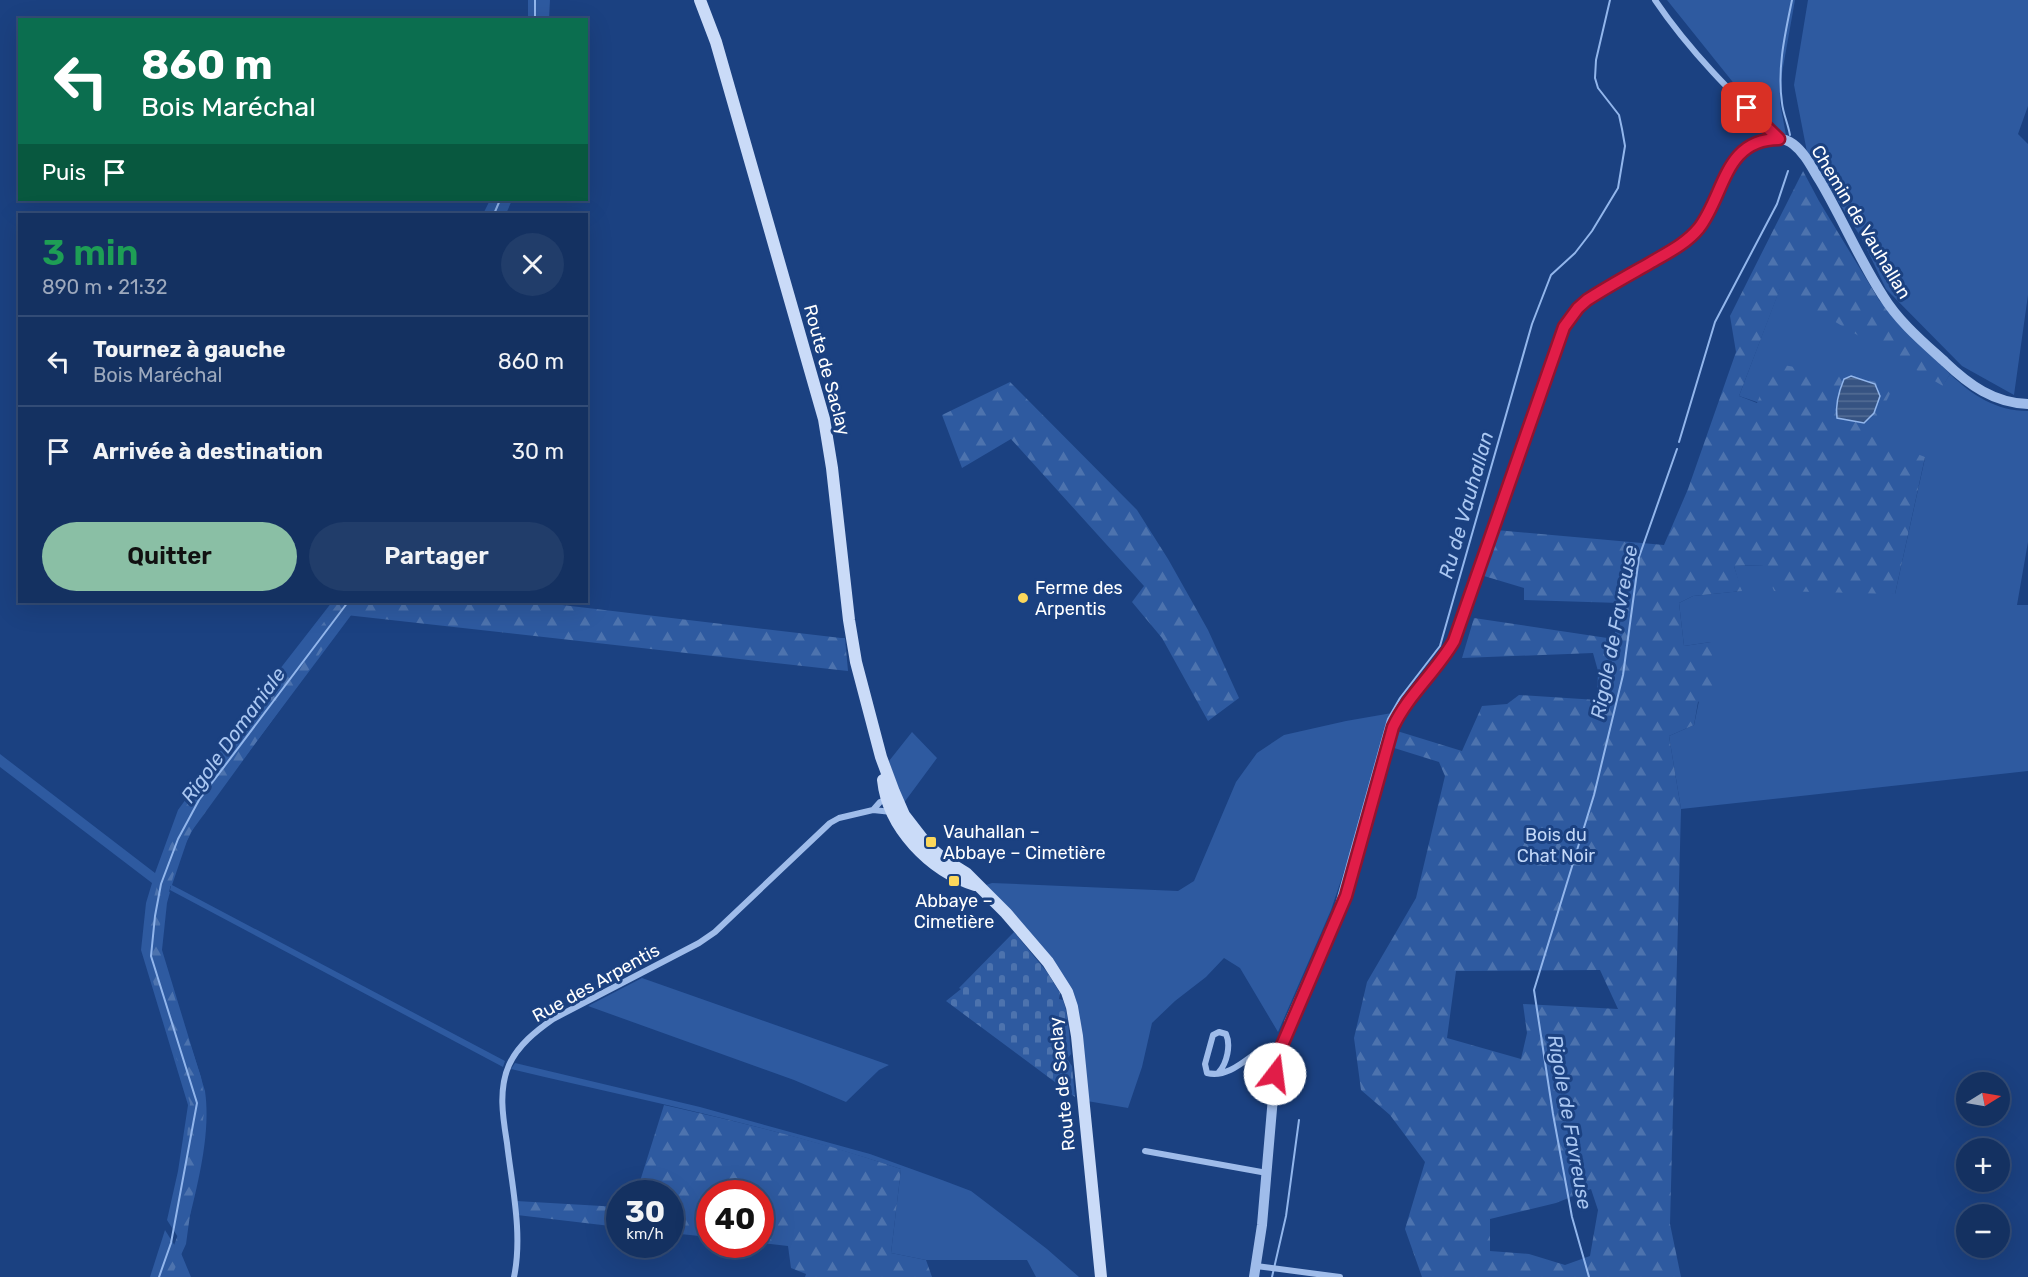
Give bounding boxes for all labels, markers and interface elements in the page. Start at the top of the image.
text: 860 m [141,40,273,90]
icon: left [42,42,120,120]
pin [1721,82,1772,133]
text: Bois Maréchal [141,91,316,123]
icon: arrive [1730,91,1763,124]
street label: Chemin de Vauhallan [1806,141,1916,303]
icon: arrive [98,156,131,189]
text: Puis [42,159,86,186]
text: 3 min [42,231,139,274]
button: close [501,233,564,296]
text: 890 m · 21:32 [42,275,168,299]
street label: Route de Saclay [799,302,855,438]
text: Tournez à gauche [93,336,286,363]
icon: left [42,345,75,378]
text: 860 m [498,348,564,375]
text: Bois Maréchal [93,363,222,387]
water label: Ru de Vauhallan [1434,429,1498,581]
icon: arrive [42,435,75,468]
text: Arrivée à destination [93,438,323,465]
text: 30 m [512,438,564,465]
button: Quitter [42,522,297,591]
button: Partager [309,522,564,591]
water label: Rigole de Favreuse [1585,543,1643,721]
place label: Ferme des Arpentis [1035,577,1123,620]
marker: Ferme des Arpentis [1016,591,1030,605]
water label: Rigole Domaniale [176,662,290,808]
place label: Vauhallan – Abbaye – Cimetière [943,821,1106,864]
park label: Bois du Chat Noir [1517,824,1595,867]
marker: Vauhallan – Abbaye – Cimetière [924,835,938,849]
marker: Abbaye – Cimetière [947,874,961,888]
place label: Abbaye – Cimetière [914,890,994,933]
street label: Rue des Arpentis [529,939,663,1027]
street label: Route de Saclay [1044,1016,1080,1152]
water label: Rigole de Favreuse [1543,1033,1597,1211]
position arrow [1243,1042,1307,1106]
north arrow [1956,1072,2010,1126]
map controls [1956,1072,2010,1258]
button: + [1956,1138,2010,1192]
speed limit sign: 40 [696,1180,774,1258]
text: 30 [625,1194,665,1230]
button: − [1956,1204,2010,1258]
text: km/h [626,1225,664,1243]

